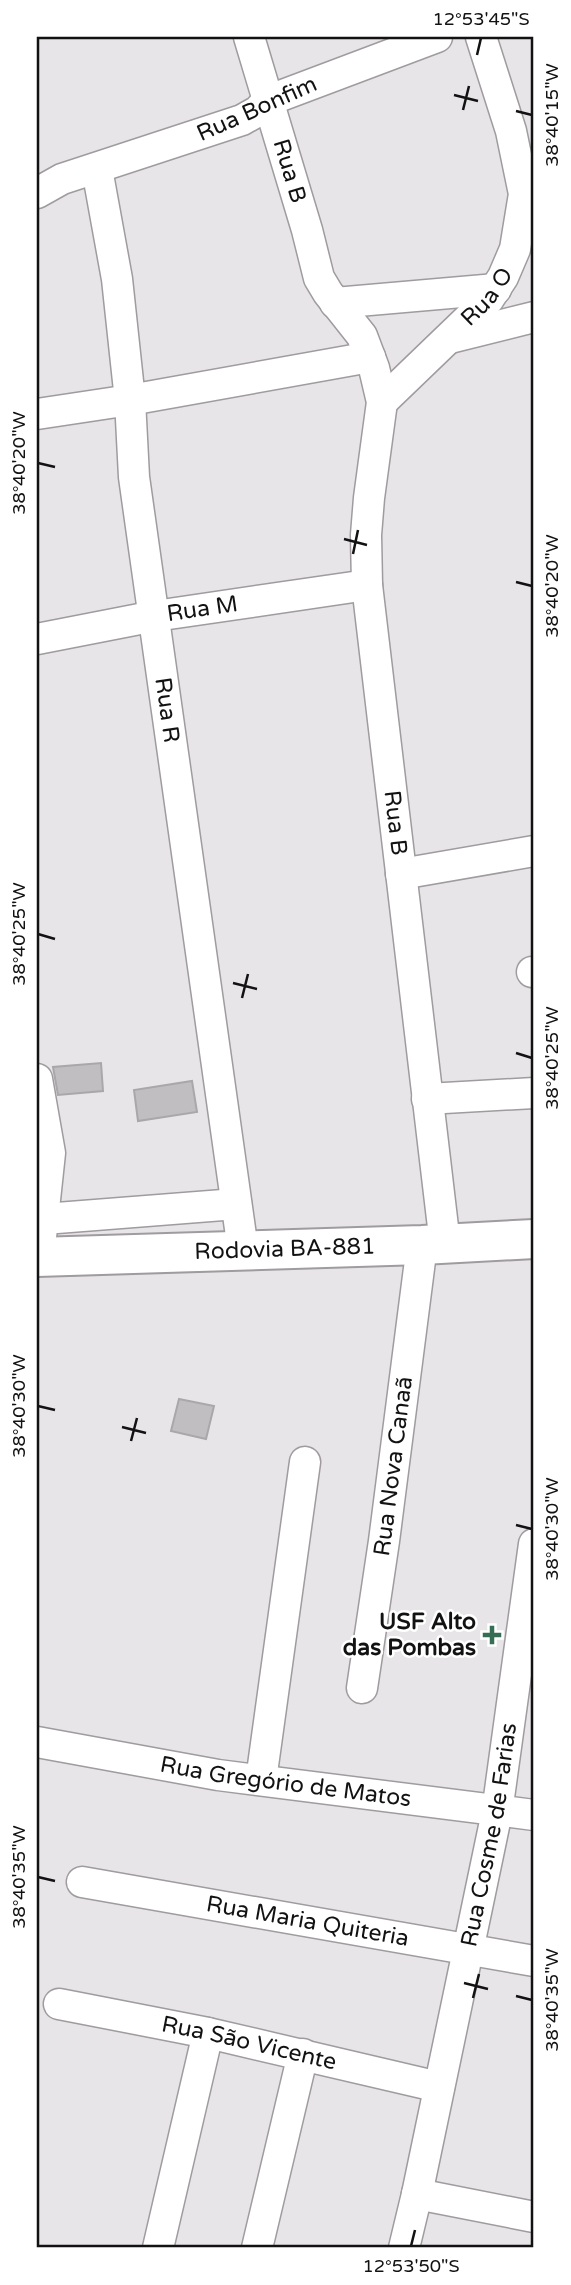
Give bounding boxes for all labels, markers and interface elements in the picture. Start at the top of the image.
text: 12°53'45"S [432,8,530,30]
text: 38°40'15"W [541,63,563,167]
street label: Rua Bonfim [193,70,321,148]
street label: Rua B [266,136,312,206]
street label: Rua O [455,262,519,332]
text: 38°40'20"W [8,411,30,515]
text: 38°40'20"W [541,534,563,638]
street label: Rua M [165,590,240,628]
street label: Rua R [148,676,185,745]
street label: Rua B [377,789,413,857]
text: 38°40'25"W [8,882,30,986]
text: 38°40'25"W [541,1006,563,1110]
street label: Rodovia BA-881 [194,1232,376,1266]
text: 38°40'30"W [8,1354,30,1458]
street label: Rua Nova Canaã [368,1375,419,1558]
text: 38°40'30"W [541,1477,563,1581]
place label: USF Alto das Pombas [343,1608,476,1662]
marker: USF Alto das Pombas [482,1625,502,1645]
street label: Rua Cosme de Farias [455,1721,523,1949]
street label: Rua Gregório de Matos [158,1751,413,1813]
text: 38°40'35"W [8,1825,30,1929]
street label: Rua Maria Quiteria [204,1890,411,1953]
text: 38°40'35"W [541,1948,563,2052]
street label: Rua São Vicente [159,2010,339,2077]
text: 12°53'50"S [362,2255,460,2277]

